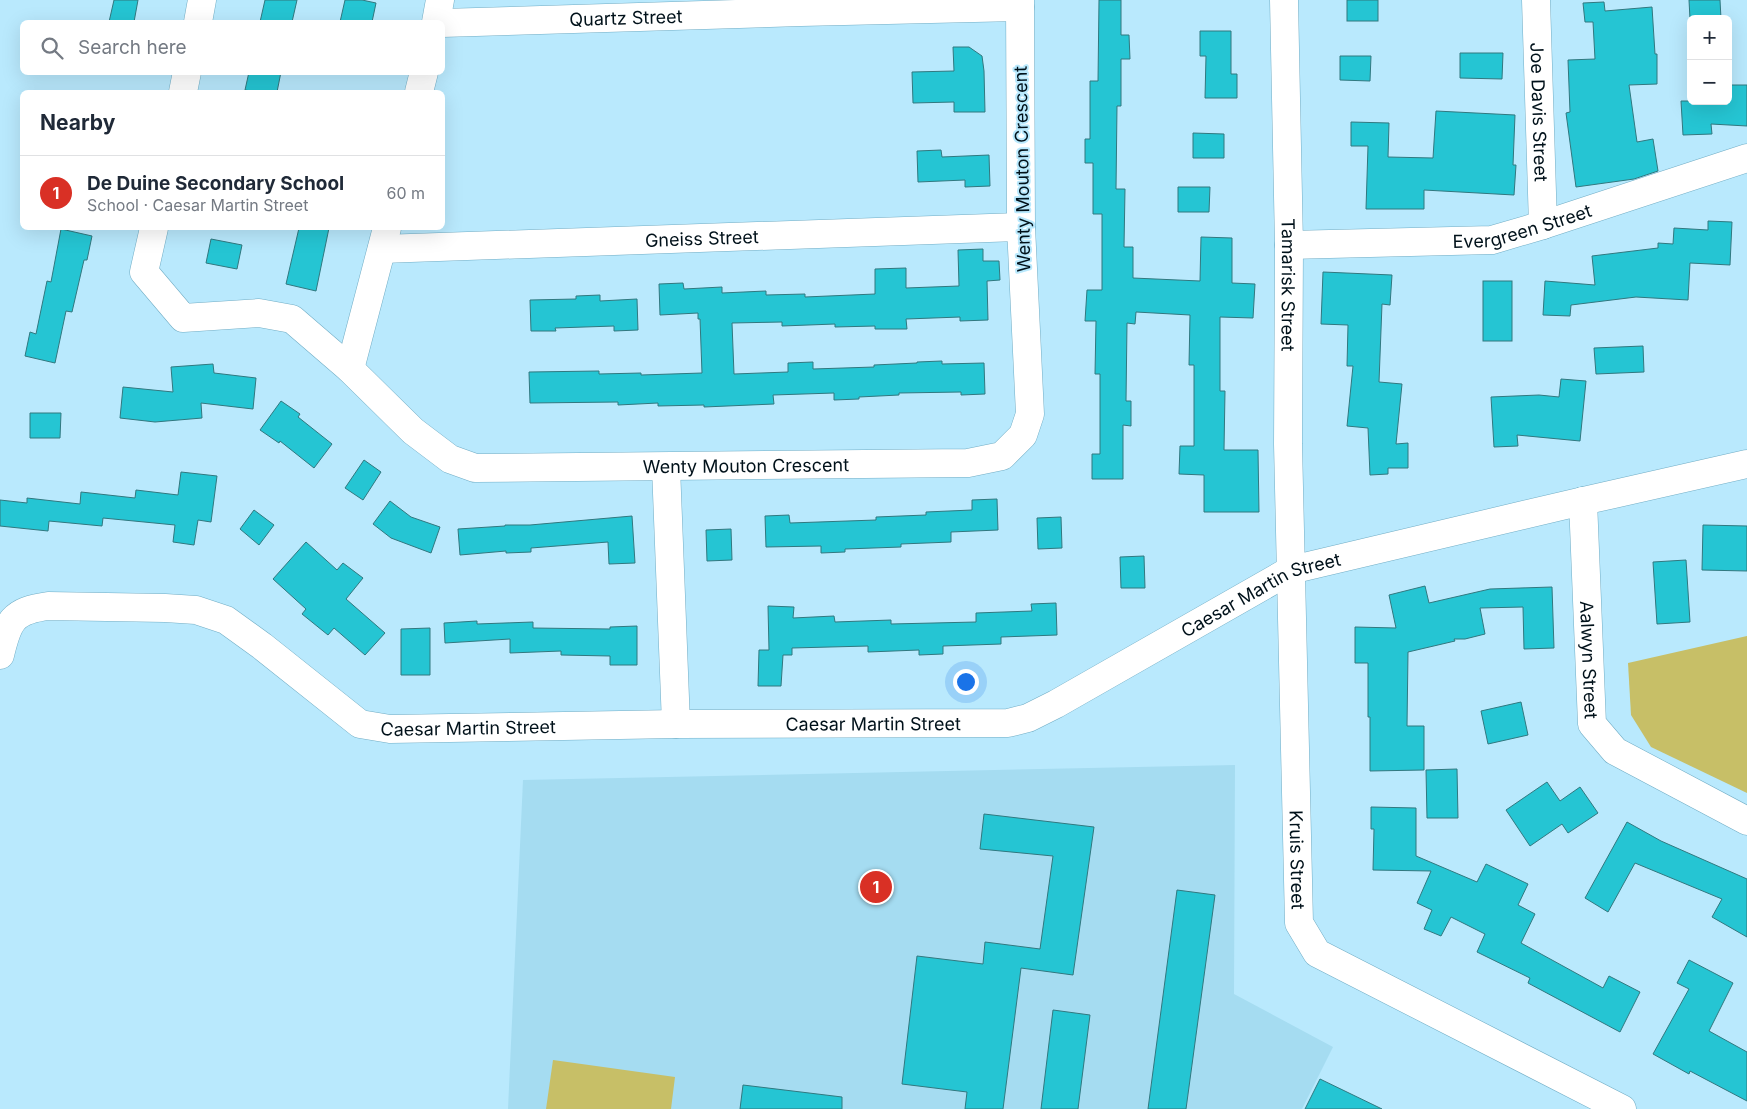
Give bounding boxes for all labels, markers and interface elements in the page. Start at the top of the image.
street label: Quartz Street [569,5,683,30]
map controls [1687,15,1732,105]
button: + [1687,15,1732,60]
search box [20,20,445,75]
icon: search [38,34,66,62]
text: Search here [78,36,187,59]
street label: Joe Davis Street [1527,42,1552,182]
button: − [1687,60,1732,105]
street label: Wenty Mouton Crescent [1010,66,1034,272]
text: Nearby [40,110,115,135]
text: De Duine Secondary School [87,172,344,195]
text: 1 [53,183,59,203]
text: 60 m [386,183,425,203]
text: School · Caesar Martin Street [87,195,308,215]
street label: Evergreen Street [1452,199,1594,251]
street label: Tamarisk Street [1278,218,1300,352]
street label: Gneiss Street [645,226,759,250]
street label: Wenty Mouton Crescent [643,454,849,477]
street label: Caesar Martin Street [1177,548,1343,641]
street label: Aalwyn Street [1577,600,1602,719]
your location [953,669,979,695]
street label: Caesar Martin Street [785,713,961,734]
street label: Caesar Martin Street [379,716,556,740]
street label: Kruis Street [1286,810,1309,910]
pin: 1 [860,868,892,906]

